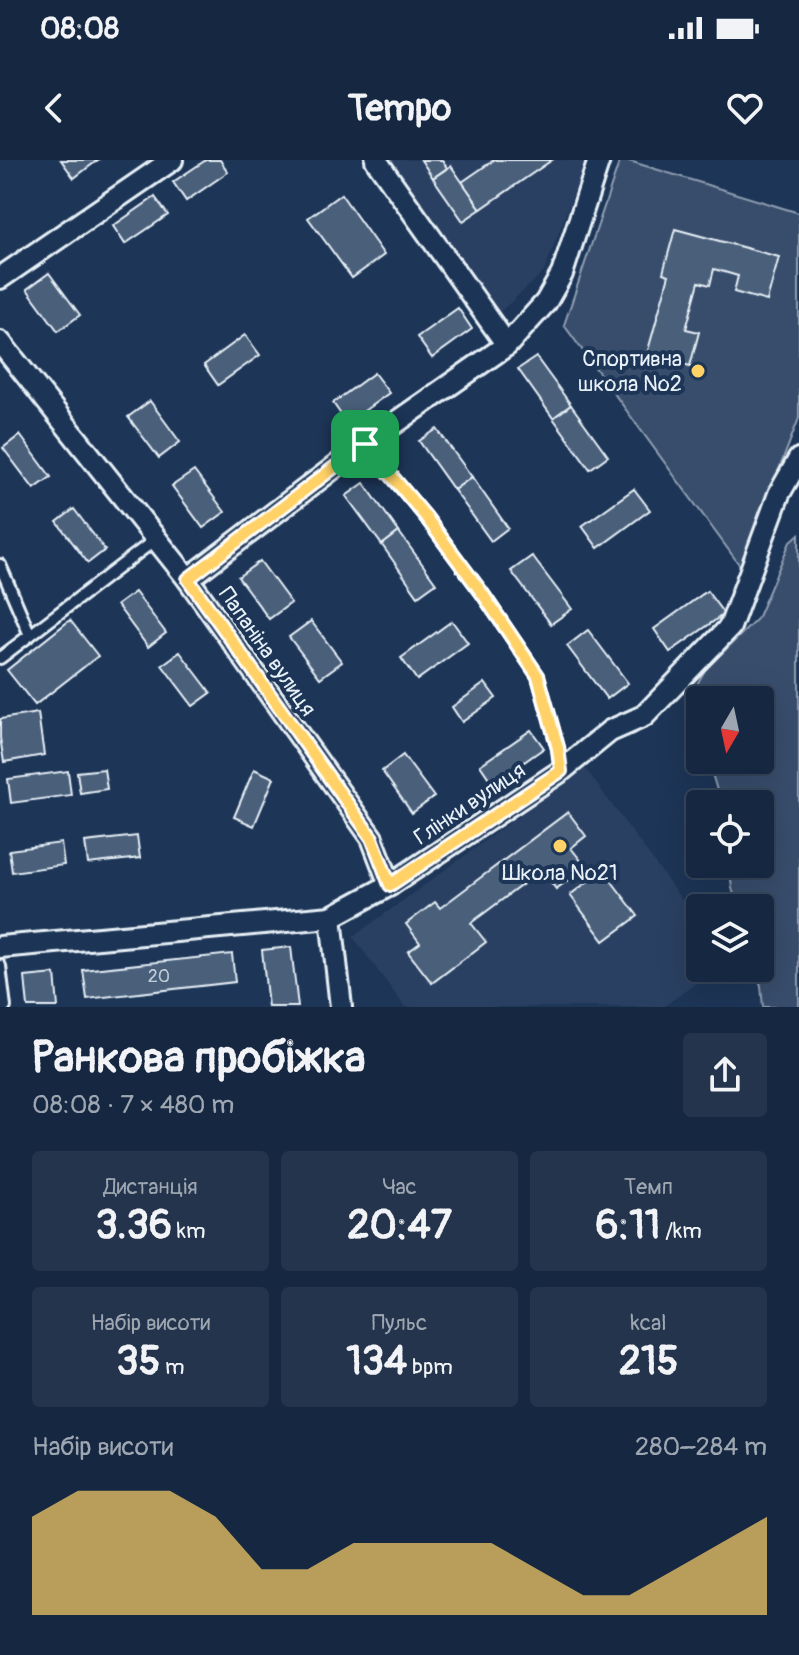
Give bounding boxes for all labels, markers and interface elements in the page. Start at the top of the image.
text: 08:08 [40,10,119,47]
icon: back [32,86,76,130]
text: Tempo [348,86,451,131]
icon: heart [723,86,767,130]
place label: Спортивна школа №2 [578,345,682,398]
marker: Спортивна школа №2 [689,362,707,380]
pin [331,410,399,478]
icon: arrive [343,422,387,466]
street label: Папаніна вулиця [212,582,322,722]
north arrow [686,686,774,774]
map controls [686,686,774,982]
street label: Глінки вулиця [408,756,531,851]
button: locate [686,790,774,878]
marker: Школа №21 [551,837,569,855]
place label: Школа №21 [502,859,618,887]
button: layers [686,894,774,982]
house number: 20 [148,965,170,988]
text: Ранкова пробіжка [32,1031,365,1086]
button: share [683,1033,767,1117]
text: 08:08 · 7 × 480 m [32,1089,234,1121]
text: Дистанція [103,1173,198,1201]
text: Час [382,1173,417,1201]
text: Темп [624,1173,673,1201]
text: 3.36 [95,1201,172,1250]
text: 20:47 [347,1201,452,1250]
text: 6:11 [595,1201,660,1250]
text: km [172,1217,206,1245]
text: /km [660,1217,702,1245]
text: Набір висоти [91,1309,210,1337]
text: Пульс [372,1309,427,1337]
text: kcal [631,1309,666,1337]
text: 35 [116,1337,160,1386]
text: 134 [346,1337,407,1386]
text: 215 [619,1337,678,1386]
text: m [160,1353,185,1381]
text: bpm [407,1353,453,1381]
text: Набір висоти [32,1431,173,1463]
text: 280–284 m [635,1431,767,1463]

